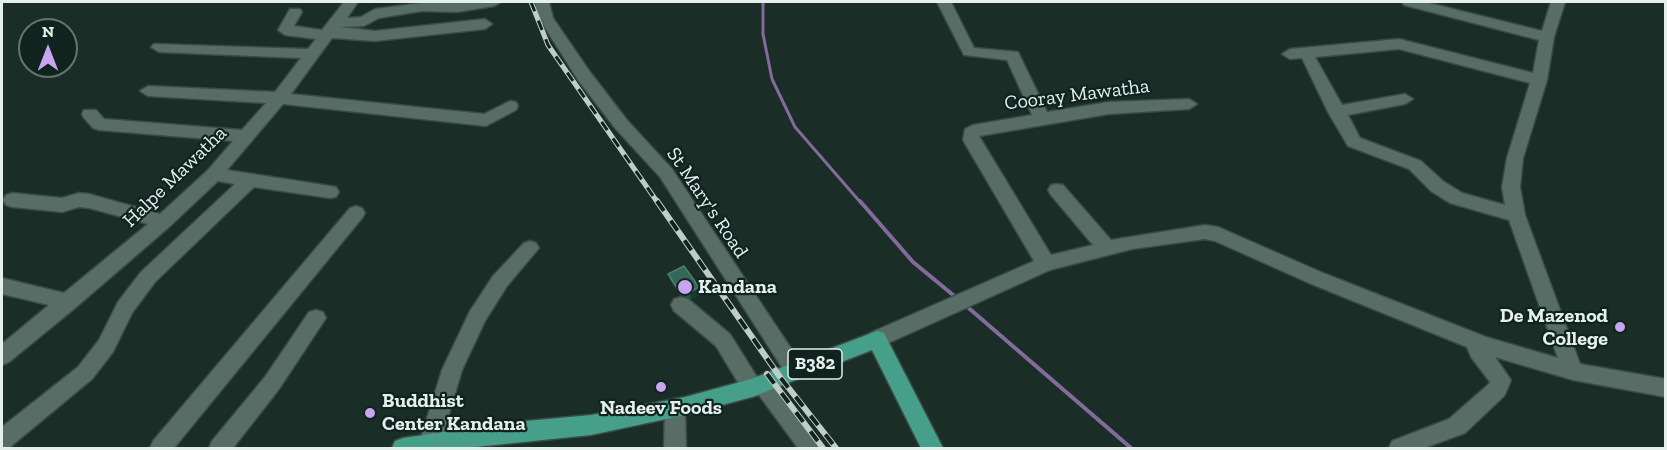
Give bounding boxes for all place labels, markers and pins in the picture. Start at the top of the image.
place label: Kandana [698,275,777,299]
marker: Kandana [676,278,694,296]
place label: De Mazenod College [1500,304,1608,351]
marker: De Mazenod College [1613,320,1627,334]
marker: Nadeev Foods [654,380,668,394]
place label: Buddhist Center Kandana [382,389,526,436]
place label: Nadeev Foods [600,396,722,420]
marker: Buddhist Center Kandana [363,406,377,420]

